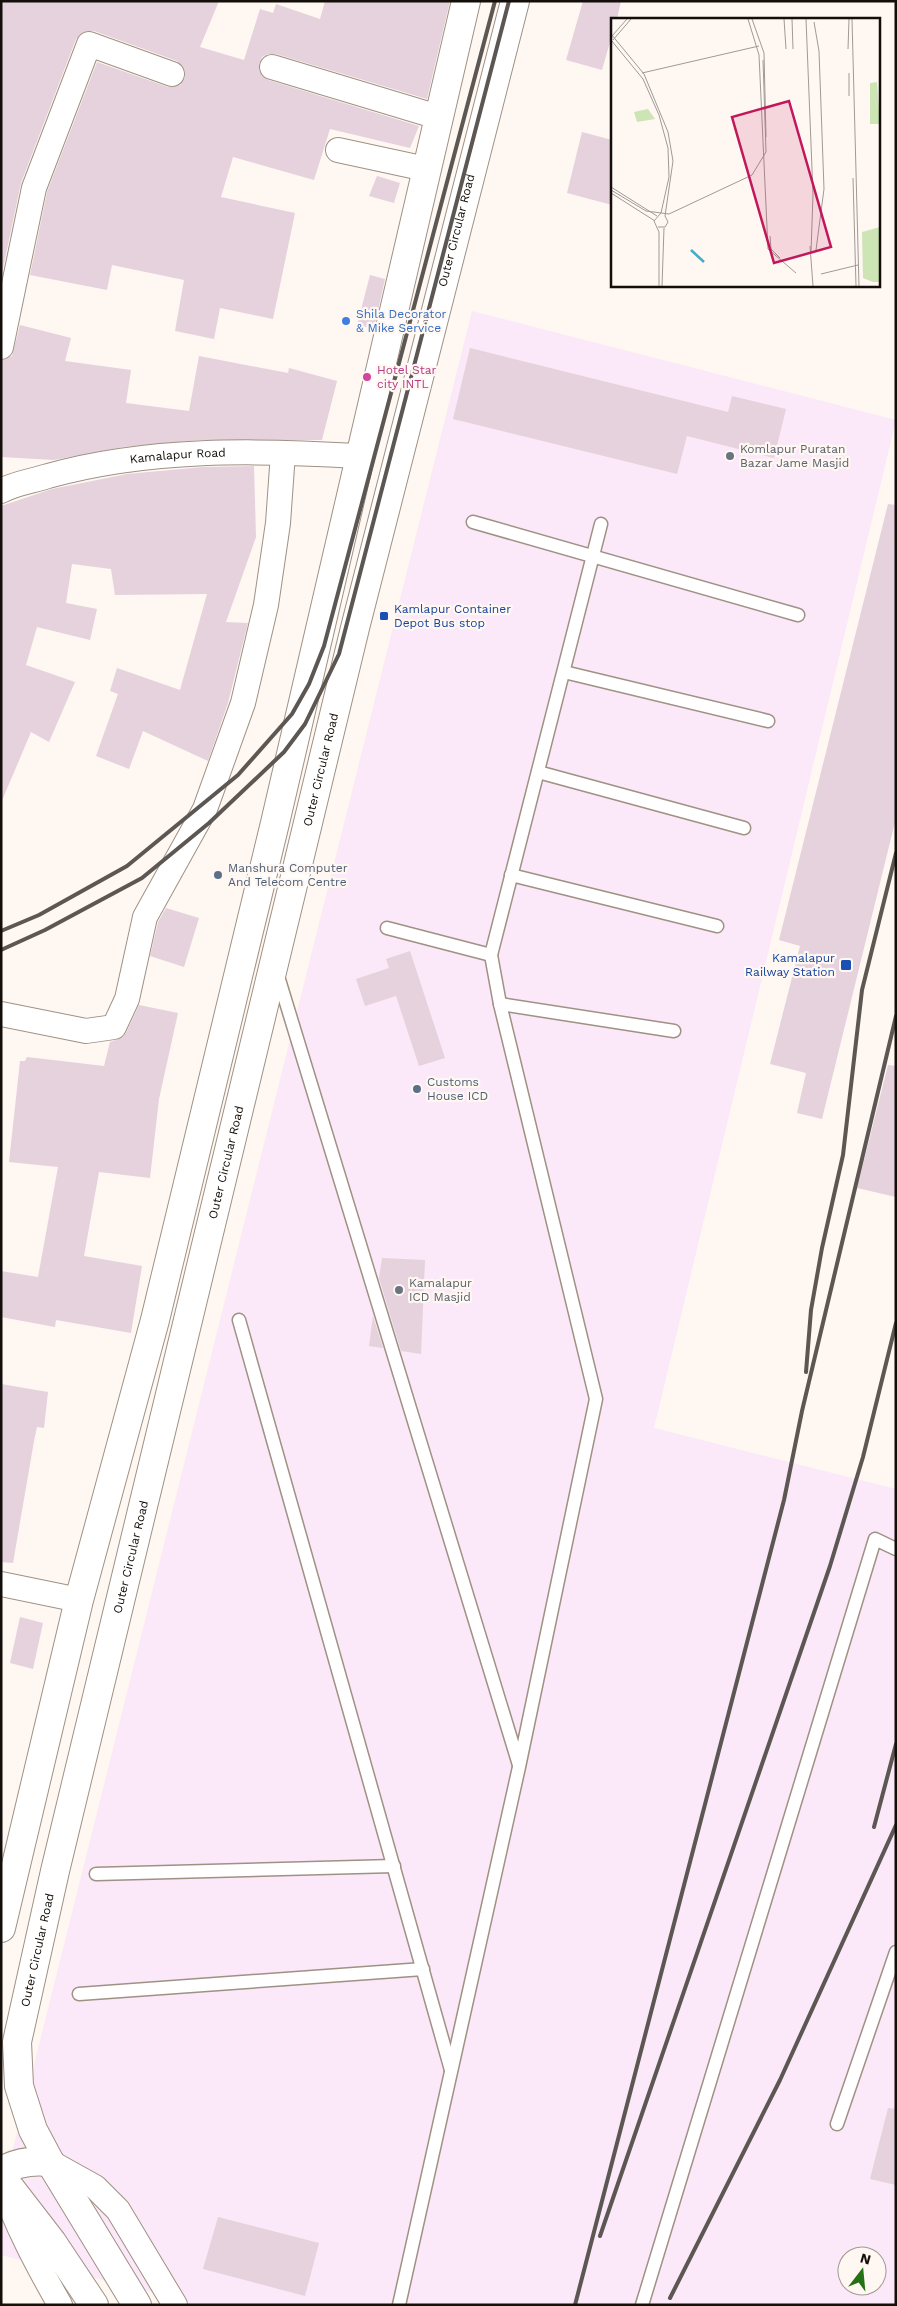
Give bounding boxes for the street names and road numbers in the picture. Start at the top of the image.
street label: Outer Circular Road [435,173,478,288]
street label: Kamalapur Road [129,446,226,466]
street label: Outer Circular Road [300,712,341,828]
street label: Outer Circular Road [206,1104,246,1220]
street label: Outer Circular Road [110,1499,151,1615]
street label: Outer Circular Road [18,1892,57,2008]

